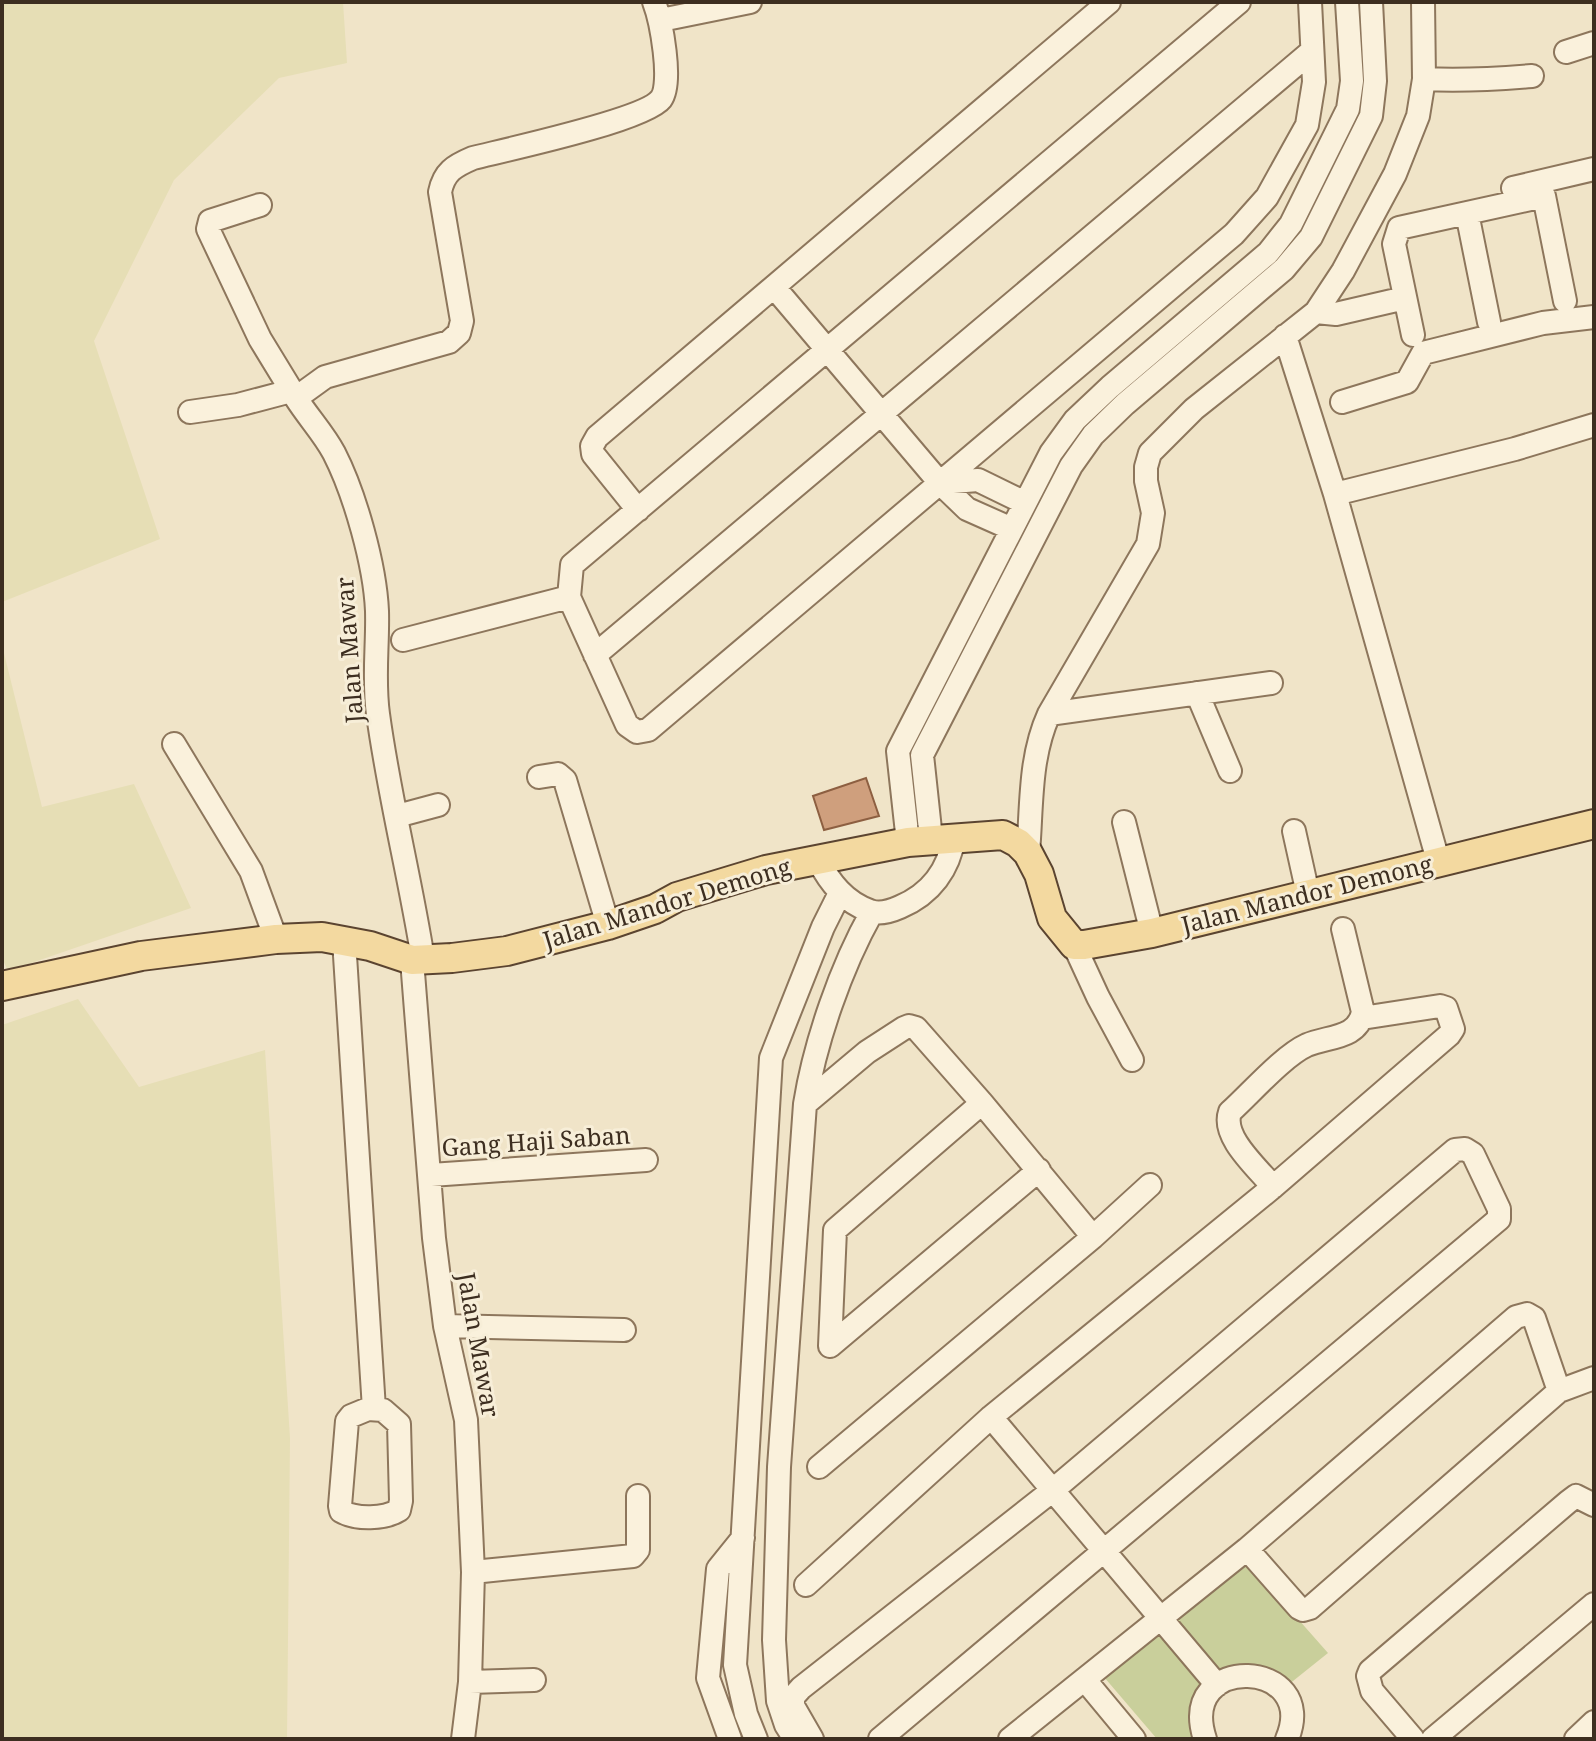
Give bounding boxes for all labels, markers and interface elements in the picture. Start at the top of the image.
street label: Jalan Mawar [327,576,370,725]
street label: Jalan Mandor Demong [1177,846,1436,941]
street label: Jalan Mandor Demong [538,849,795,956]
street label: Gang Haji Saban [440,1117,631,1164]
street label: Jalan Mawar [450,1269,508,1420]

